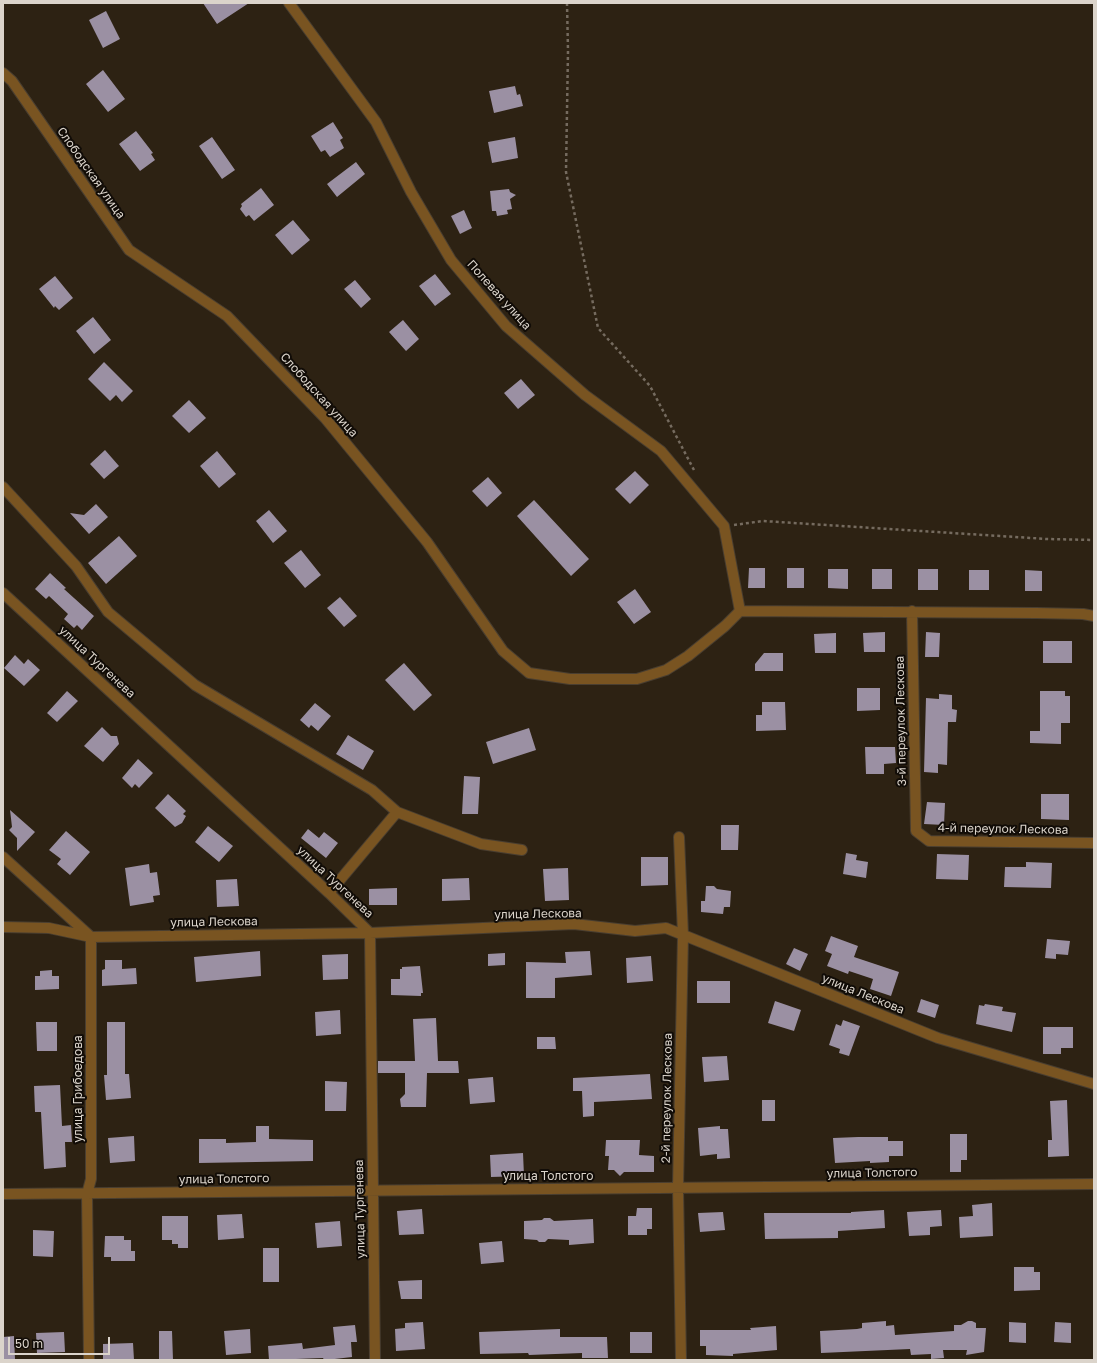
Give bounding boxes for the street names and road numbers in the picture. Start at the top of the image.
street label: Слободская улица [54,124,128,222]
street label: Полевая улица [464,257,534,333]
street label: Слободская улица [277,350,361,440]
street label: улица Тургенева [56,623,138,701]
street label: 3-й переулок Лескова [893,656,909,786]
street label: 4-й переулок Лескова [938,821,1068,837]
street label: улица Тургенева [294,843,376,921]
street label: улица Лескова [494,906,582,922]
street label: улица Лескова [170,914,258,930]
street label: улица Лескова [820,971,906,1017]
street label: 2-й переулок Лескова [659,1033,675,1163]
street label: улица Грибоедова [71,1035,85,1143]
street label: улица Тургенева [352,1159,368,1259]
street label: улица Толстого [827,1165,917,1181]
street label: улица Толстого [503,1169,593,1183]
street label: улица Толстого [179,1171,269,1187]

